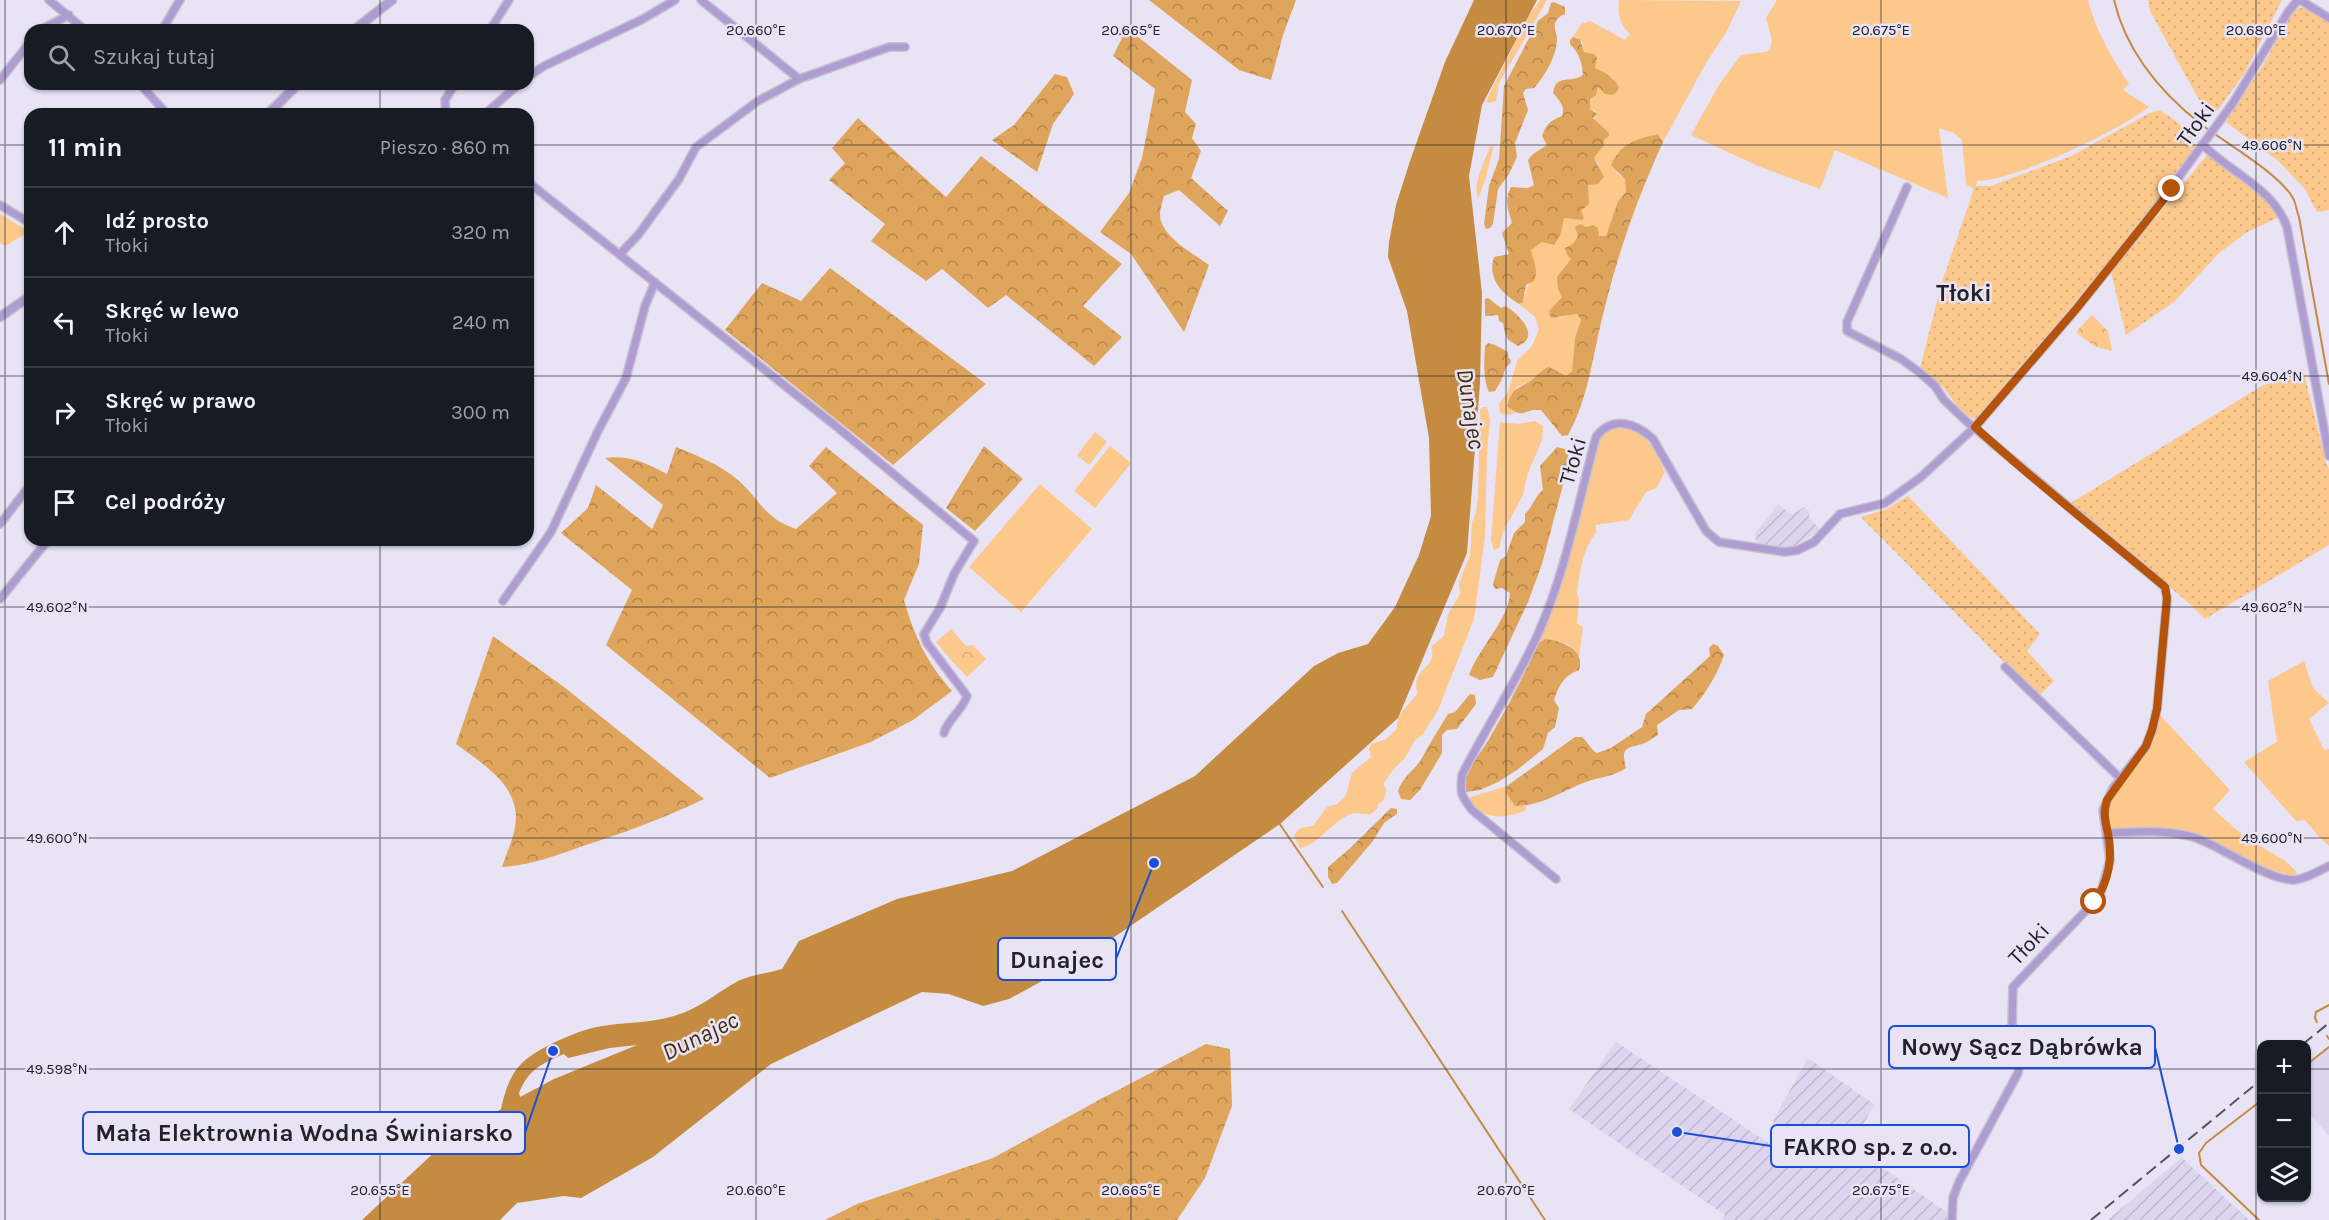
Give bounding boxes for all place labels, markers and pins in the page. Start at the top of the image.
callout: Dunajec [998,938,1116,980]
callout: Nowy Sącz Dąbrówka [1889,1026,2155,1068]
callout: Mała Elektrownia Wodna Świniarsko [83,1112,525,1154]
callout: FAKRO sp. z o.o. [1771,1125,1969,1167]

